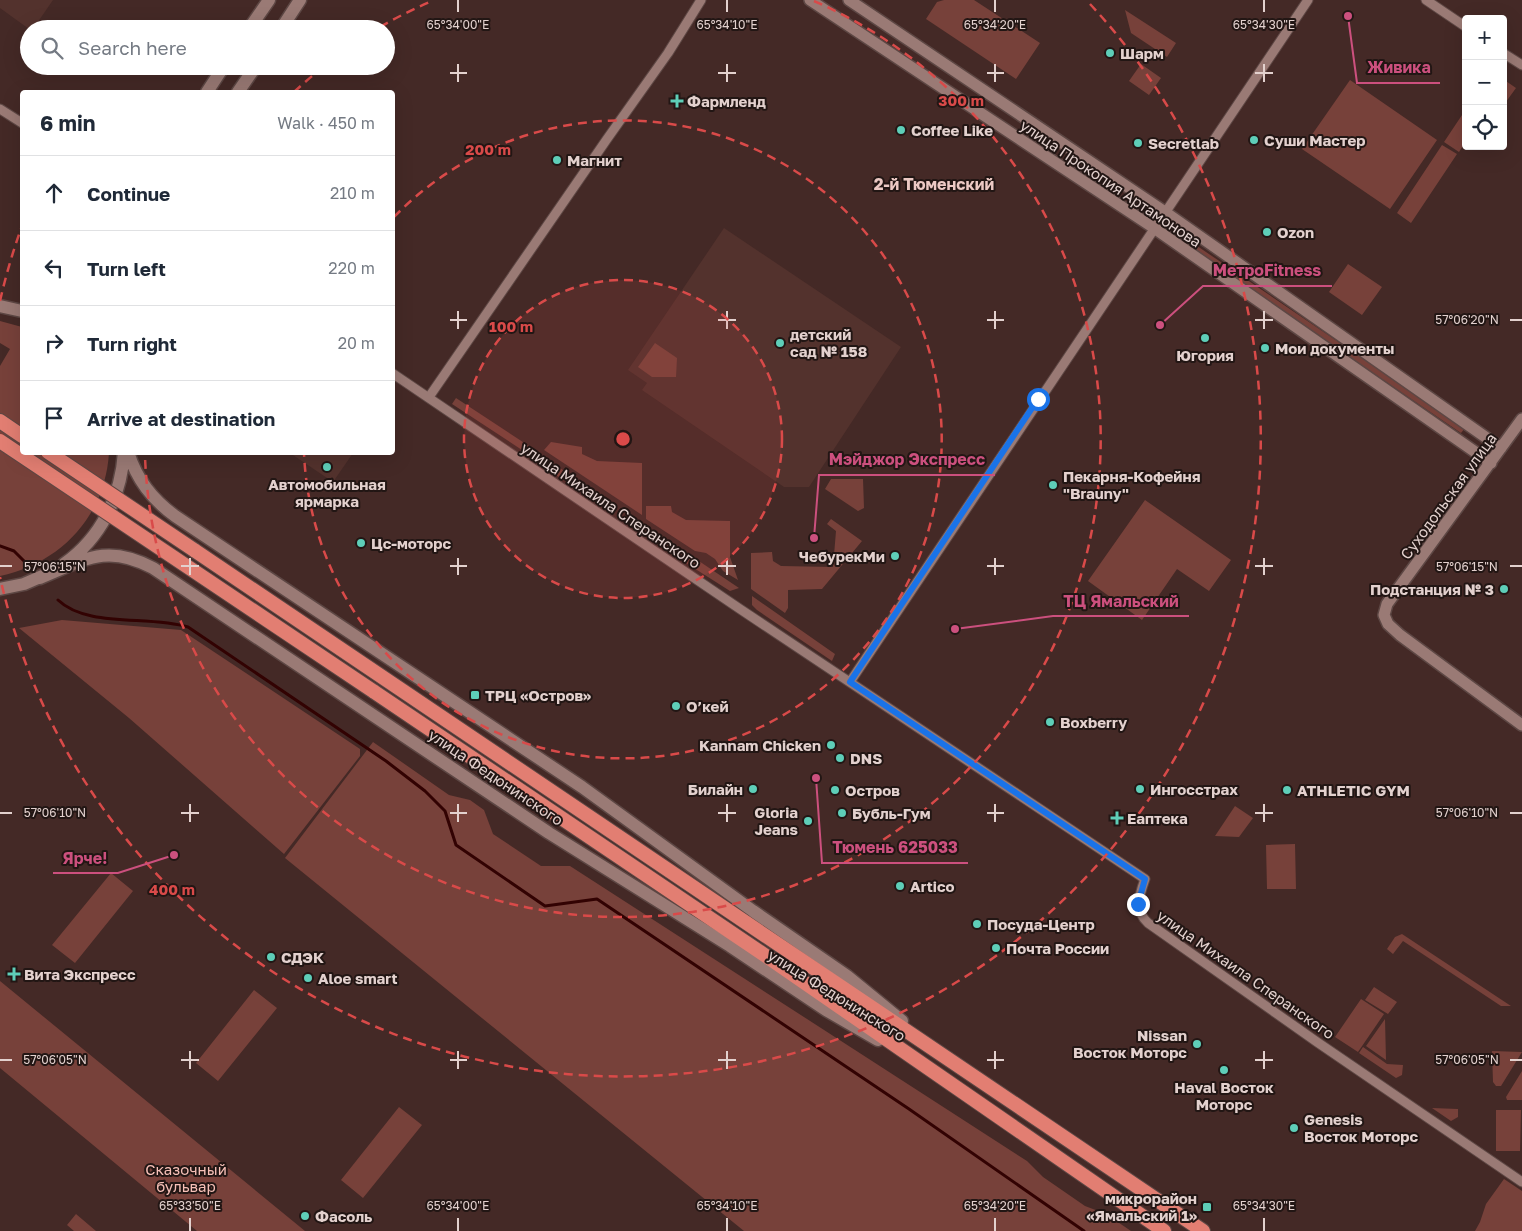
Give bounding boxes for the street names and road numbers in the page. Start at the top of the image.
street label: улица Прокопия Артамонова [1017,116,1205,250]
street label: Суходольская улица [1396,429,1500,563]
street label: улица Михаила Сперанского [518,438,704,572]
street label: улица Федюнинского [425,725,567,829]
street label: улица Михаила Сперанского [1154,906,1338,1042]
street label: улица Федюнинского [765,945,909,1045]

